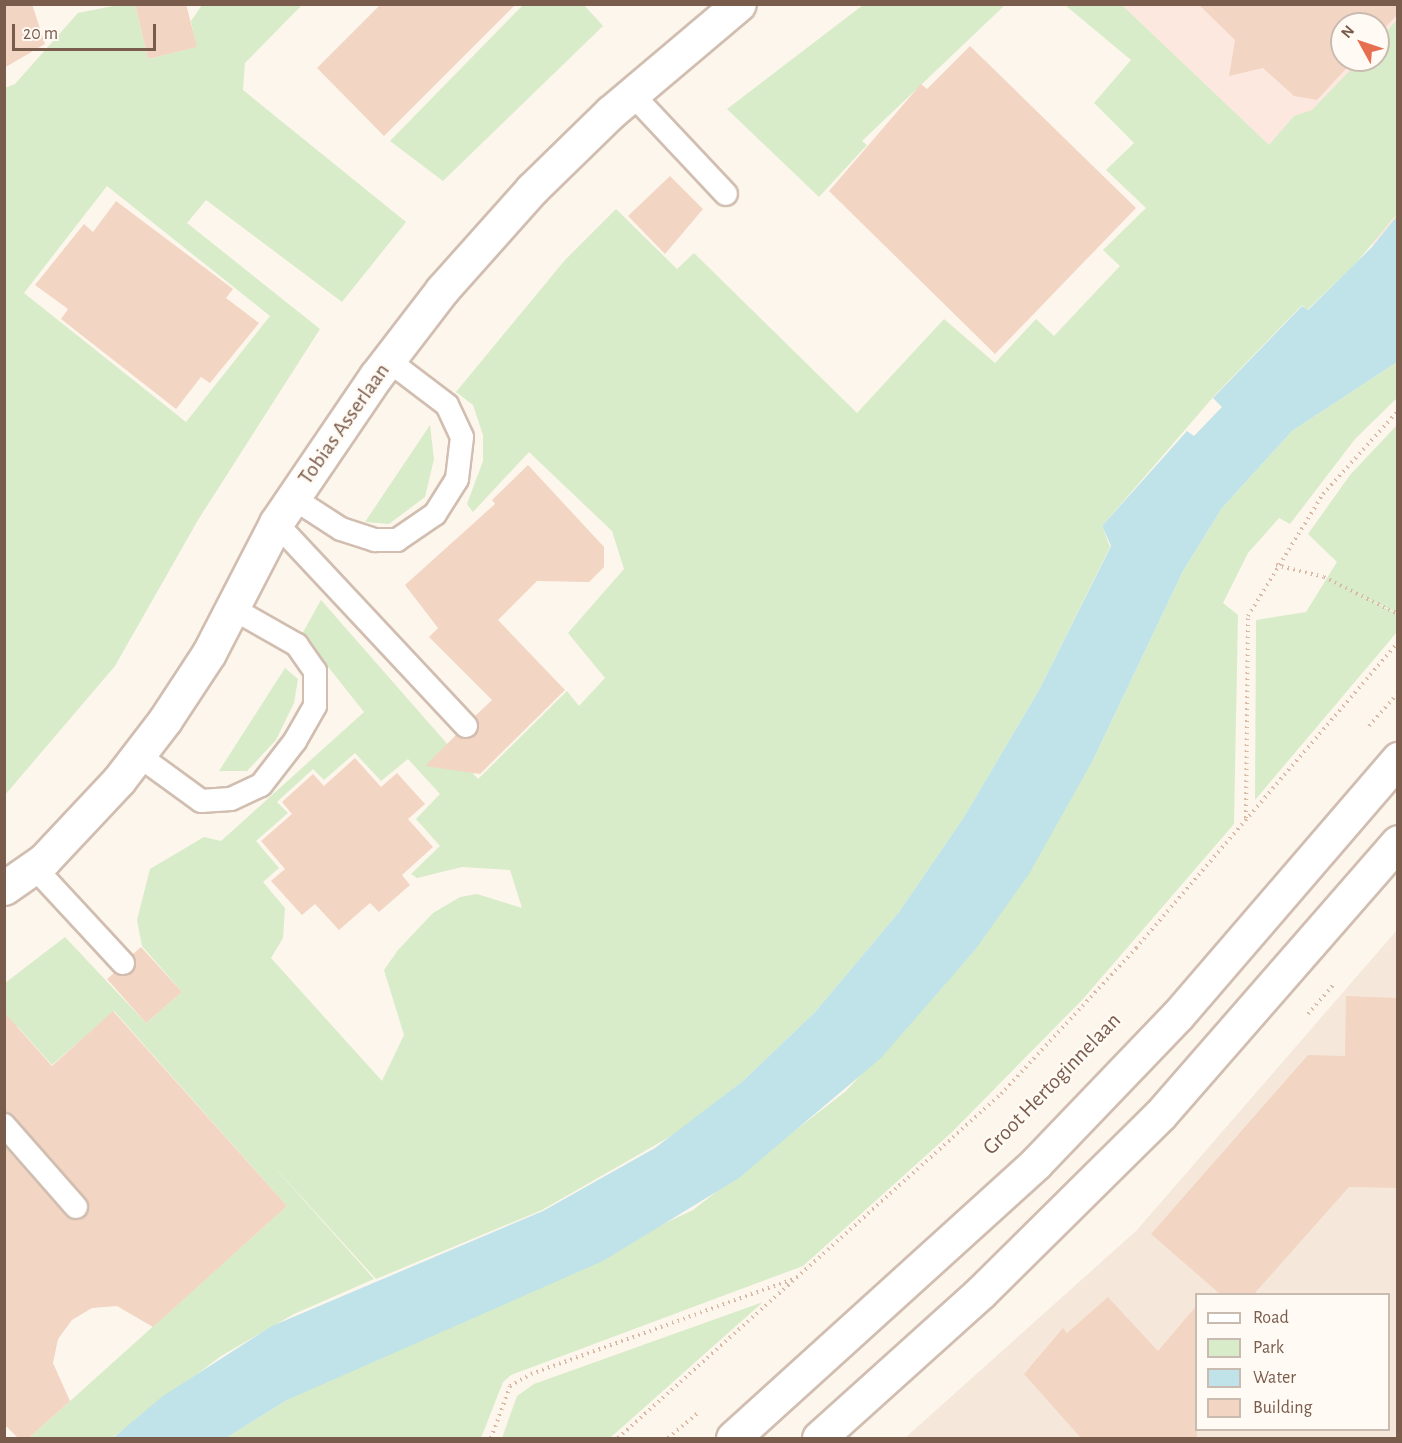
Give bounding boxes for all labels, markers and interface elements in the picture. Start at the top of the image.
scale bar [15,12,159,50]
north arrow [1330,12,1390,72]
text: N [1338,22,1357,41]
text: 20 m [23,25,58,43]
street label: Tobias Asserlaan [293,358,395,490]
street label: Groot Hertoginnelaan [978,1008,1126,1160]
legend [1195,1293,1390,1431]
text: Road [1253,1309,1289,1327]
text: Park [1253,1339,1284,1357]
text: Water [1253,1369,1296,1387]
text: Building [1253,1399,1312,1417]

